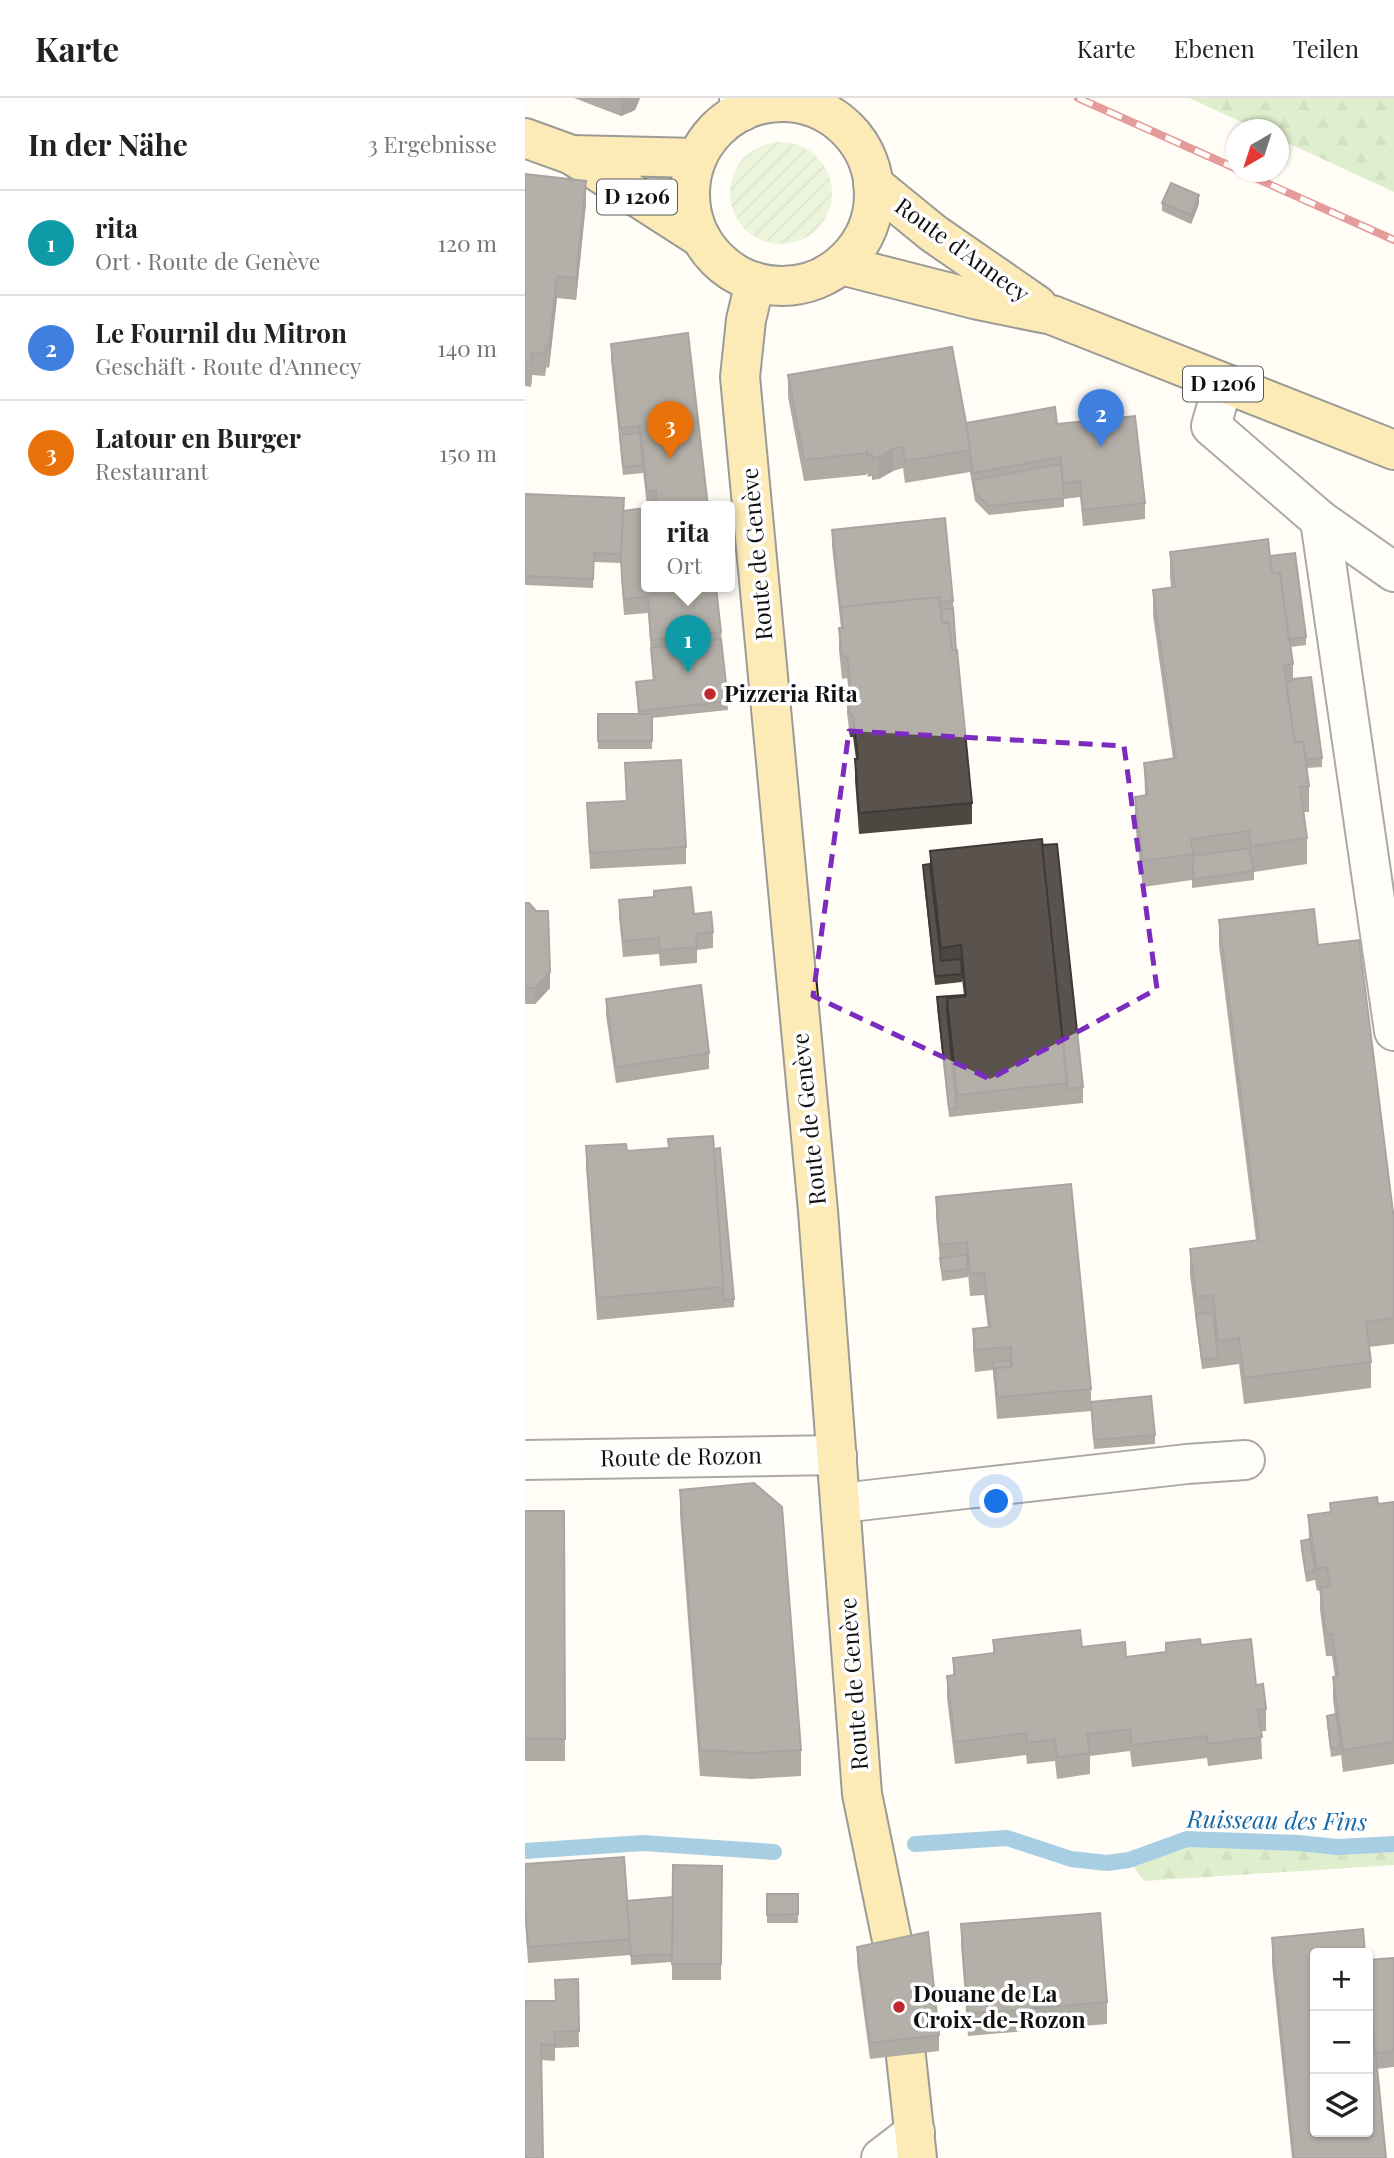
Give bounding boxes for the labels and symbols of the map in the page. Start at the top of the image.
north arrow [1226,119,1289,182]
road number: D 1206 [597,180,677,214]
street label: Route d'Annecy [889,189,1037,308]
road number: D 1206 [1183,366,1263,402]
pin: 2 [1078,389,1124,447]
pin: 3 [647,401,693,459]
street label: Route de Genève [733,467,778,642]
pin: 1 [665,615,711,673]
place label: Pizzeria Rita [724,677,858,708]
marker: Pizzeria Rita [702,686,718,702]
street label: Route de Genève [783,1032,832,1207]
street label: Route de Rozon [600,1439,762,1472]
your location [979,1484,1013,1518]
street label: Route de Genève [831,1597,874,1771]
water label: Ruisseau des Fins [1186,1801,1367,1837]
place label: Douane de La Croix-de-Rozon [913,1977,1086,2034]
marker: Douane de La Croix-de-Rozon [891,1999,907,2015]

